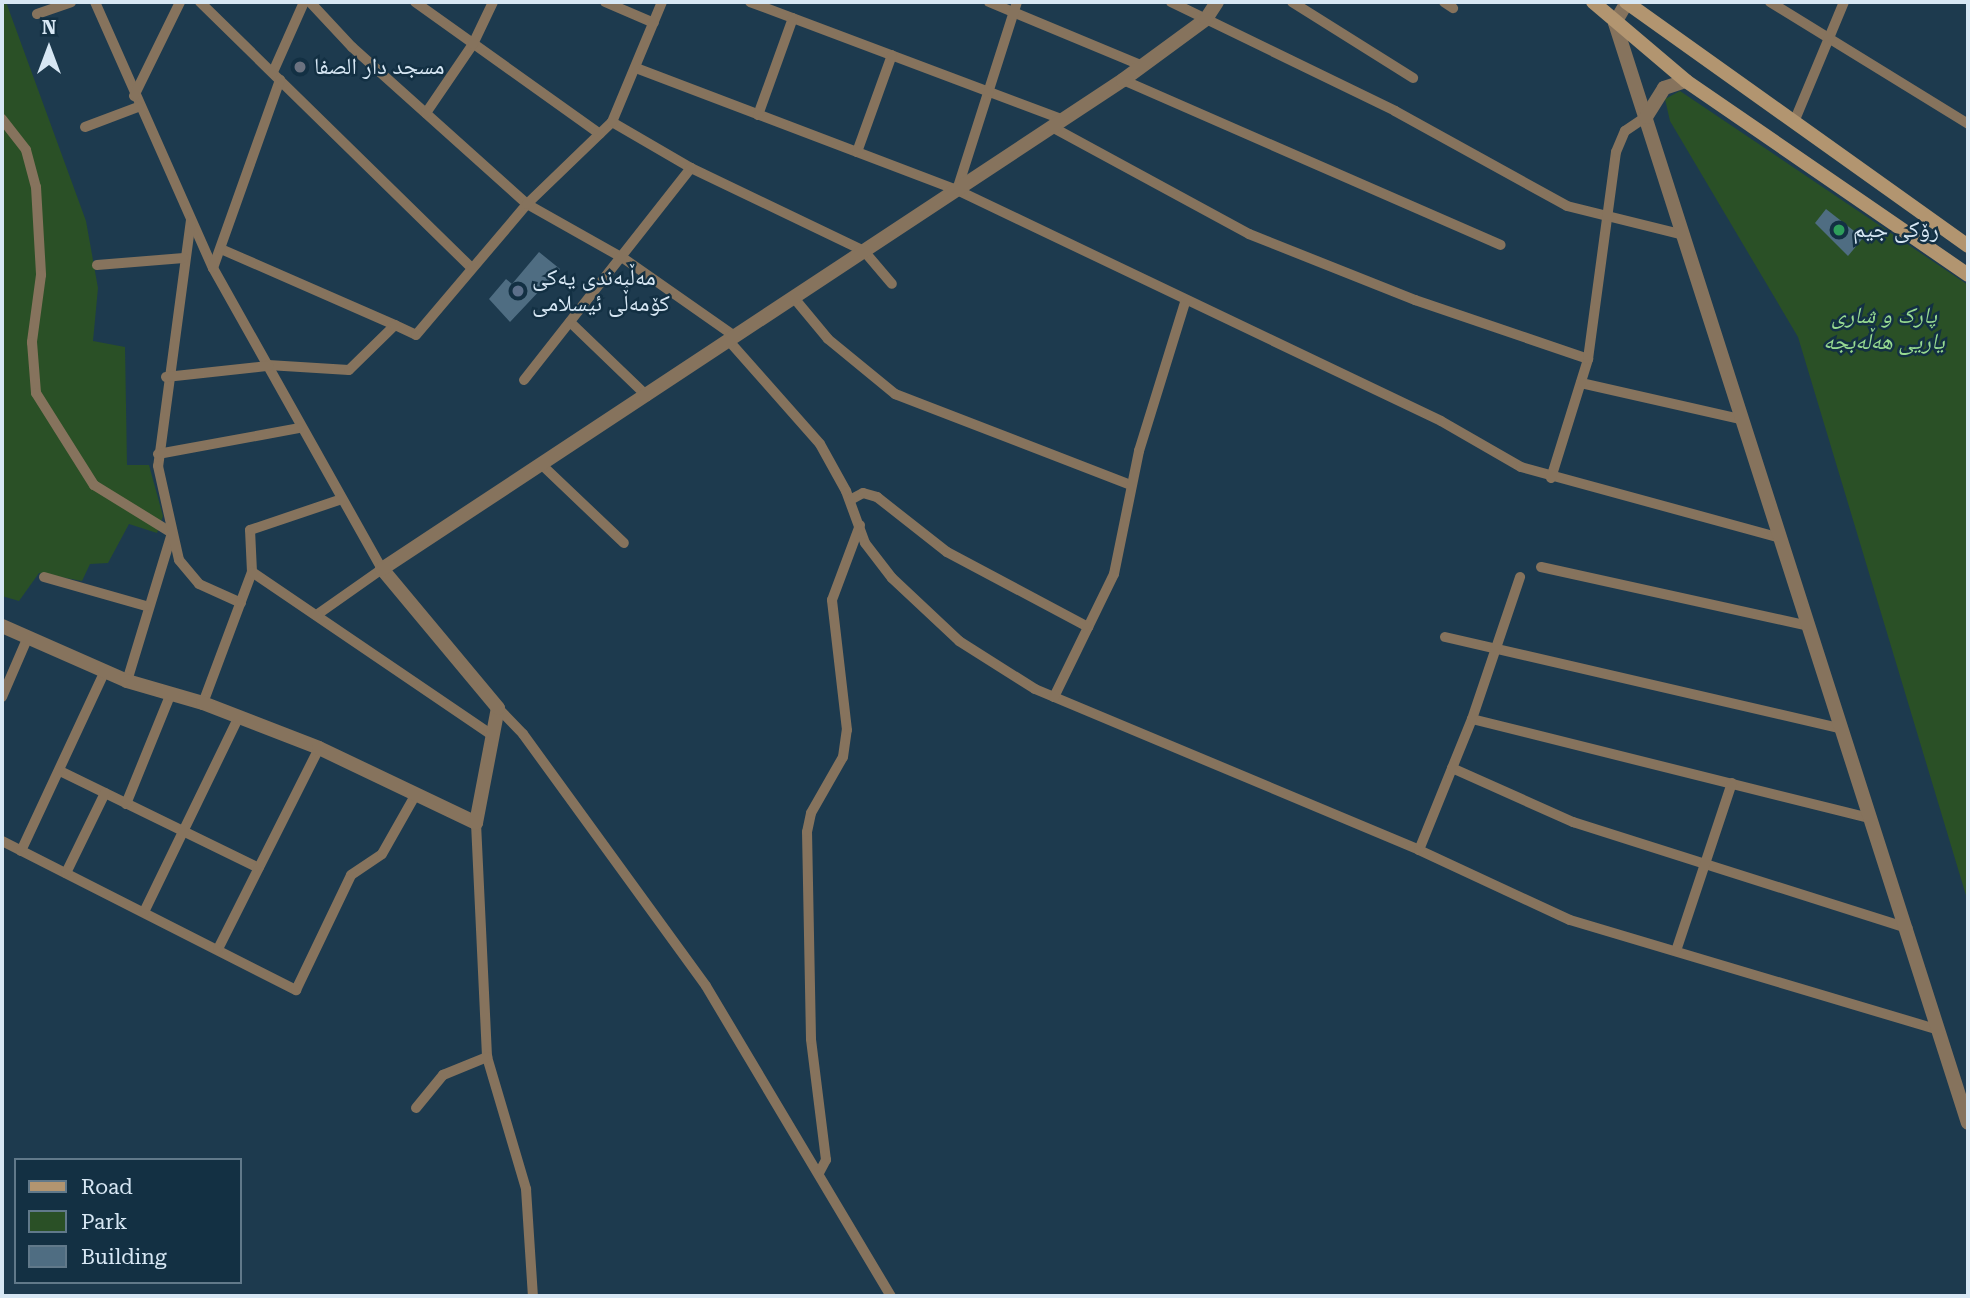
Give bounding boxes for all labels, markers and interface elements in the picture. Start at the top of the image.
north arrow [14,14,84,84]
text: N [42,16,56,39]
place label: مسجد دار الصفا [314,53,444,81]
marker: مسجد دار الصفا [292,59,308,75]
place label: رۆکی جیم [1853,216,1939,244]
marker: رۆکی جیم [1831,222,1847,238]
place label: مەڵبەندی یەکی کۆمەڵی ئیسلامی [532,264,670,318]
marker: مەڵبەندی یەکی کۆمەڵی ئیسلامی [510,283,526,299]
park label: پارک و شاری یاریی ھەڵەبجە [1823,302,1945,356]
legend [14,1158,242,1284]
text: Road [81,1175,133,1199]
text: Park [81,1210,127,1234]
text: Building [81,1245,167,1269]

